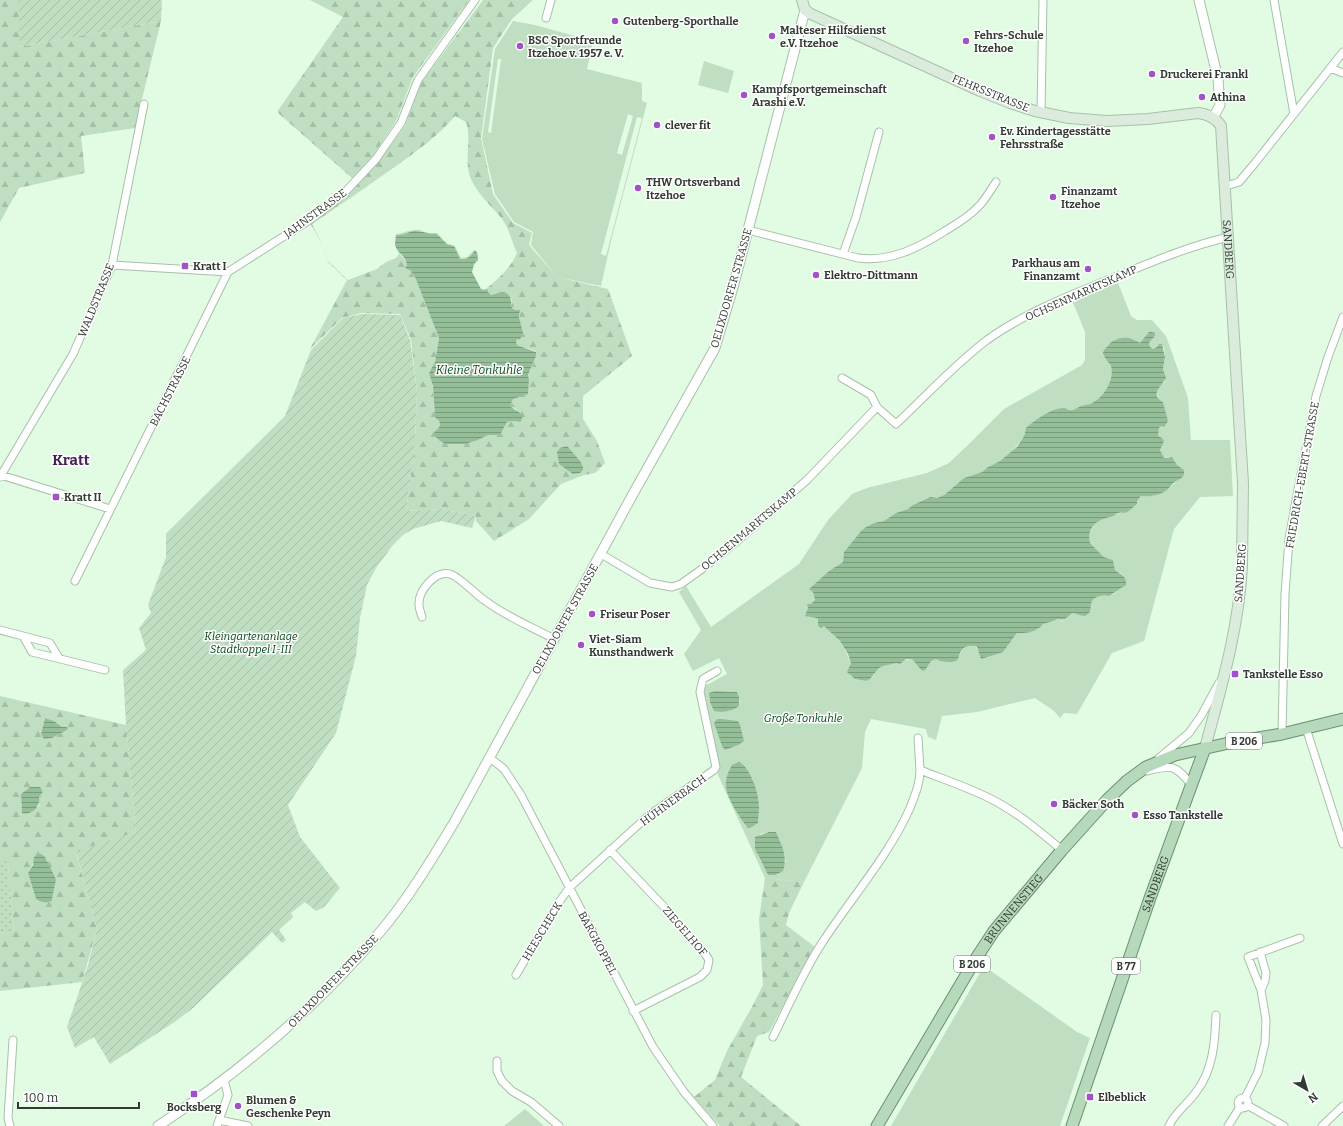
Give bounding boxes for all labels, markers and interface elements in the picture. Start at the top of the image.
place label: Gutenberg-Sporthalle [623,15,739,28]
marker: Gutenberg-Sporthalle [610,16,620,26]
place label: Malteser Hilfsdienst e.V. Itzehoe [780,24,887,50]
place label: Fehrs-Schule Itzehoe [974,29,1044,55]
marker: Malteser Hilfsdienst e.V. Itzehoe [767,31,777,41]
place label: BSC Sportfreunde Itzehoe v. 1957 e. V. [528,34,624,60]
marker: Fehrs-Schule Itzehoe [961,36,971,46]
marker: BSC Sportfreunde Itzehoe v. 1957 e. V. [515,41,525,51]
place label: Druckerei Frankl [1160,68,1249,81]
marker: Druckerei Frankl [1147,69,1157,79]
street label: FEHRSSTRASSE [950,72,1032,115]
place label: Kampfsportgemeinschaft Arashi e.V. [752,83,888,109]
marker: Kampfsportgemeinschaft Arashi e.V. [739,90,749,100]
place label: Athina [1210,91,1246,104]
marker: Athina [1197,92,1207,102]
place label: clever fit [665,119,712,132]
marker: clever fit [652,120,662,130]
place label: Ev. Kindertagesstätte Fehrsstraße [1000,125,1111,151]
marker: Ev. Kindertagesstätte Fehrsstraße [987,132,997,142]
place label: THW Ortsverband Itzehoe [646,176,740,202]
marker: THW Ortsverband Itzehoe [633,183,643,193]
place label: Finanzamt Itzehoe [1061,185,1118,211]
street label: JAHNSTRASSE [280,186,349,241]
marker: Finanzamt Itzehoe [1048,192,1058,202]
street label: SANDBERG [1220,219,1236,279]
street label: OELIXDORFER STRASSE [708,226,755,350]
place label: Parkhaus am Finanzamt [1012,257,1081,283]
place label: Kratt I [193,260,227,273]
street label: WALDSTRASSE [76,261,117,339]
marker: Kratt I [180,261,190,271]
street label: OCHSENMARKTSKAMP [1023,263,1140,324]
marker: Parkhaus am Finanzamt [1083,264,1093,274]
place label: Elektro-Dittmann [824,269,918,282]
marker: Elektro-Dittmann [811,270,821,280]
street label: BACHSTRASSE [147,354,194,428]
water label: Kleine Tonkuhle [436,363,522,377]
street label: FRIEDRICH-EBERT-STRASSE [1283,400,1322,550]
district label: Kratt [52,451,90,469]
street label: OCHSENMARKTSKAMP [699,485,800,573]
place label: Kratt II [64,491,101,504]
marker: Kratt II [51,492,61,502]
street label: SANDBERG [1232,543,1249,603]
street label: OELIXDORFER STRASSE [530,562,601,677]
place label: Friseur Poser [600,608,671,621]
marker: Friseur Poser [587,609,597,619]
park label: Kleingartenanlage Stadtkoppel I-III [204,630,298,656]
place label: Viet-Siam Kunsthandwerk [589,633,674,659]
marker: Viet-Siam Kunsthandwerk [576,640,586,650]
place label: Tankstelle Esso [1243,668,1323,681]
marker: Tankstelle Esso [1230,669,1240,679]
park label: Große Tonkuhle [764,712,843,725]
road number: B 206 [1226,733,1262,749]
street label: HÜHNERBACH [638,772,709,829]
place label: Bäcker Soth [1062,798,1124,811]
marker: Bäcker Soth [1049,799,1059,809]
place label: Esso Tankstelle [1143,809,1223,822]
marker: Esso Tankstelle [1130,810,1140,820]
street label: SANDBERG [1140,854,1172,914]
street label: BRUNNENSTIEG [982,872,1046,946]
street label: HEESCHECK [520,899,565,963]
street label: ZIEGELHOF [660,904,710,959]
street label: BARGKOPPEL [575,909,620,977]
street label: OELIXDORFER STRASSE [286,932,381,1031]
road number: B 206 [954,956,990,972]
road number: B 77 [1112,958,1140,974]
north arrow [1287,1070,1327,1110]
scale bar [18,1084,139,1110]
marker: Bocksberg [189,1089,199,1099]
text: N [1305,1090,1320,1106]
text: 100 m [24,1091,59,1105]
place label: Elbeblick [1098,1091,1147,1104]
marker: Elbeblick [1085,1092,1095,1102]
place label: Blumen & Geschenke Peyn [246,1094,331,1120]
place label: Bocksberg [167,1101,222,1114]
marker: Blumen & Geschenke Peyn [233,1101,243,1111]

